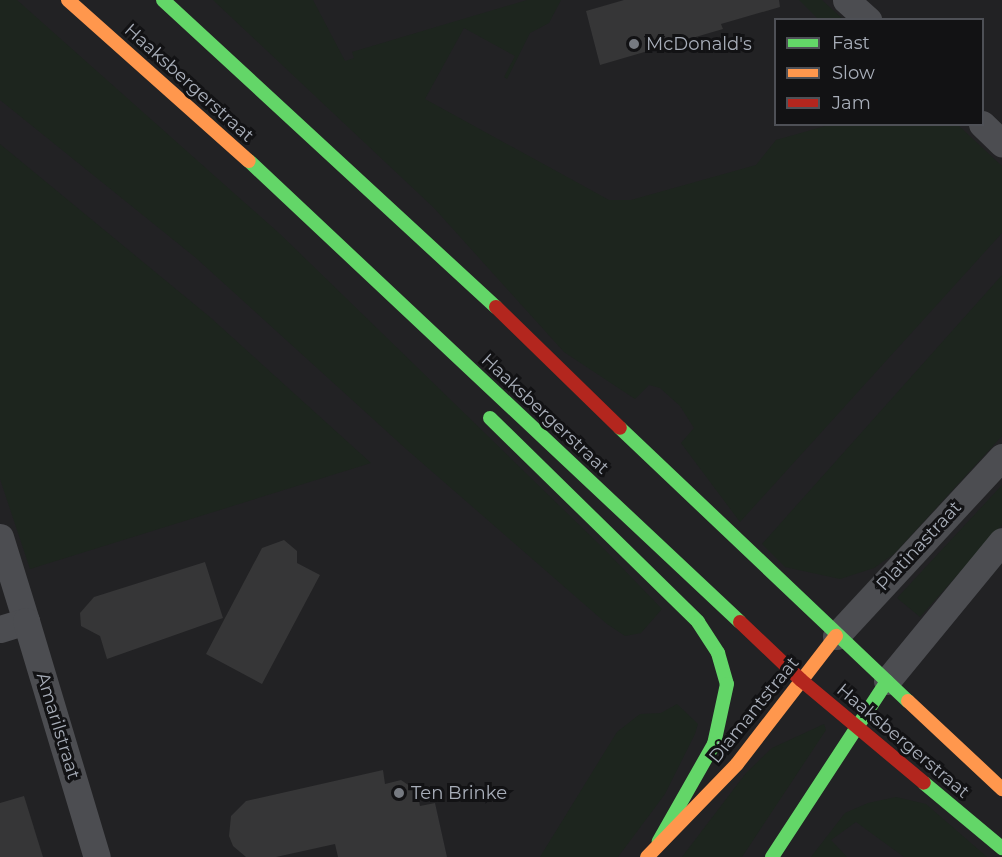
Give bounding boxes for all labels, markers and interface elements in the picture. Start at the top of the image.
legend [774,18,984,126]
street label: Haaksbergerstraat [120,19,258,147]
text: Fast [832,32,870,54]
place label: McDonald's [646,33,752,55]
marker: McDonald's [627,37,641,51]
text: Slow [832,62,875,84]
text: Jam [832,92,871,114]
street label: Haaksbergerstraat [477,349,613,479]
street label: Platinastraat [872,497,966,595]
street label: Diamantstraat [704,652,804,768]
street label: Amarilstraat [32,670,84,782]
street label: Haaksbergerstraat [832,679,974,803]
place label: Ten Brinke [411,782,507,804]
marker: Ten Brinke [392,786,406,800]

